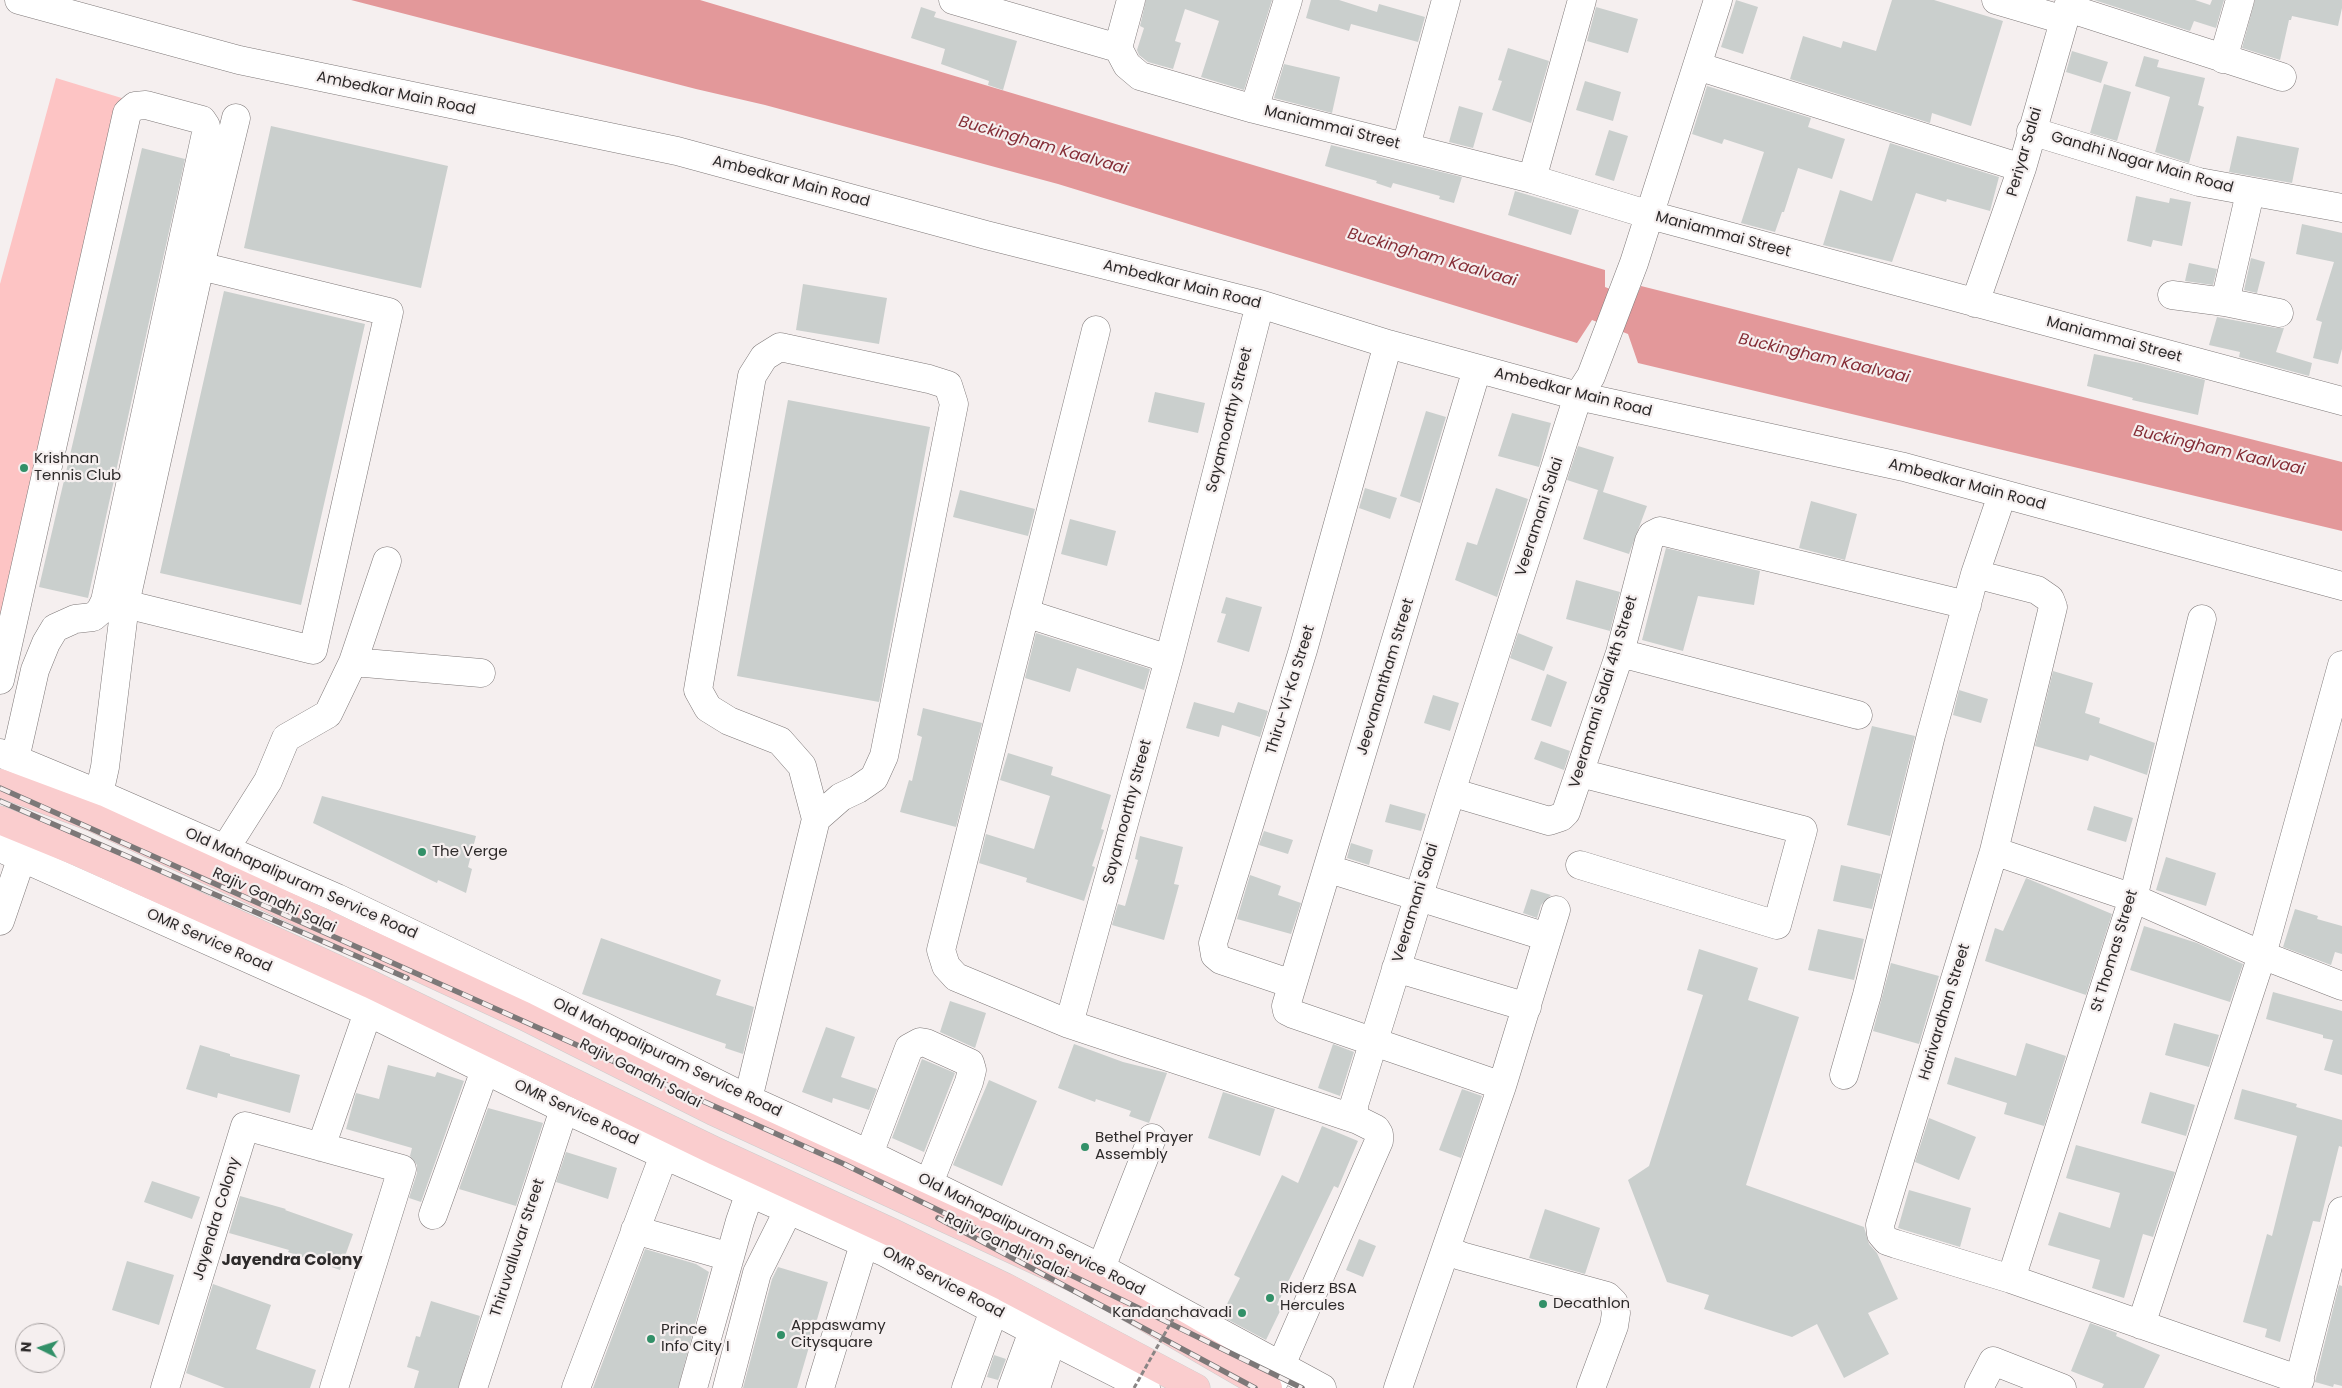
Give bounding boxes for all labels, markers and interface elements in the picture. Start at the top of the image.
street label: Ambedkar Main Road [315,68,477,120]
street label: Maniammai Street [1262,102,1402,154]
street label: Periyar Salai [2004,105,2046,199]
water label: Buckingham Kaalvaai [956,113,1130,179]
street label: Gandhi Nagar Main Road [2049,128,2235,198]
street label: Ambedkar Main Road [710,152,872,212]
street label: Maniammai Street [1653,208,1793,262]
water label: Buckingham Kaalvaai [1345,225,1519,291]
street label: Ambedkar Main Road [1101,257,1263,313]
street label: Maniammai Street [2044,313,2184,367]
water label: Buckingham Kaalvaai [1737,330,1911,388]
street label: Sayamoorthy Street [1203,345,1257,495]
street label: Ambedkar Main Road [1492,365,1654,421]
water label: Buckingham Kaalvaai [2132,422,2306,480]
place label: Krishnan Tennis Club [34,450,121,485]
street label: Veeramani Salai [1512,455,1568,579]
street label: Ambedkar Main Road [1886,455,2048,515]
marker: Krishnan Tennis Club [18,462,30,474]
street label: Veeramani Salai 4th Street [1566,594,1642,790]
street label: Jeevanantham Street [1354,596,1418,758]
street label: Thiru-Vi-Ka Street [1263,623,1319,757]
street label: Sayamoorthy Street [1100,738,1156,886]
street label: Old Mahapalipuram Service Road [182,824,420,944]
street label: Veeramani Salai [1389,841,1443,965]
place label: The Verge [432,843,507,861]
marker: The Verge [416,846,428,858]
street label: Rajiv Gandhi Salai [209,864,339,938]
street label: St Thomas Street [2088,888,2142,1014]
street label: OMR Service Road [144,905,274,977]
street label: Harivardhan Street [1916,942,1974,1082]
street label: Old Mahapalipuram Service Road [550,995,784,1121]
street label: Rajiv Gandhi Salai [576,1035,704,1113]
street label: OMR Service Road [511,1076,641,1150]
place label: Bethel Prayer Assembly [1095,1129,1193,1164]
marker: Bethel Prayer Assembly [1079,1141,1091,1153]
street label: Jayendra Colony [190,1155,244,1283]
street label: Old Mahapalipuram Service Road [915,1170,1147,1300]
street label: Thiruvalluvar Street [487,1177,549,1319]
street label: Rajiv Gandhi Salai [941,1209,1071,1283]
street label: OMR Service Road [879,1243,1007,1323]
district label: Jayendra Colony [221,1251,363,1271]
place label: Riderz BSA Hercules [1280,1280,1357,1315]
marker: Riderz BSA Hercules [1264,1292,1276,1304]
place label: Decathlon [1553,1295,1630,1313]
marker: Decathlon [1537,1298,1549,1310]
place label: Kandanchavadi [1112,1304,1232,1322]
marker: Kandanchavadi [1236,1307,1248,1319]
place label: Appaswamy Citysquare [791,1317,886,1352]
place label: Prince Info City I [661,1321,730,1356]
north arrow [15,1323,65,1373]
marker: Appaswamy Citysquare [775,1329,787,1341]
marker: Prince Info City I [645,1333,657,1345]
text: N [16,1341,36,1353]

